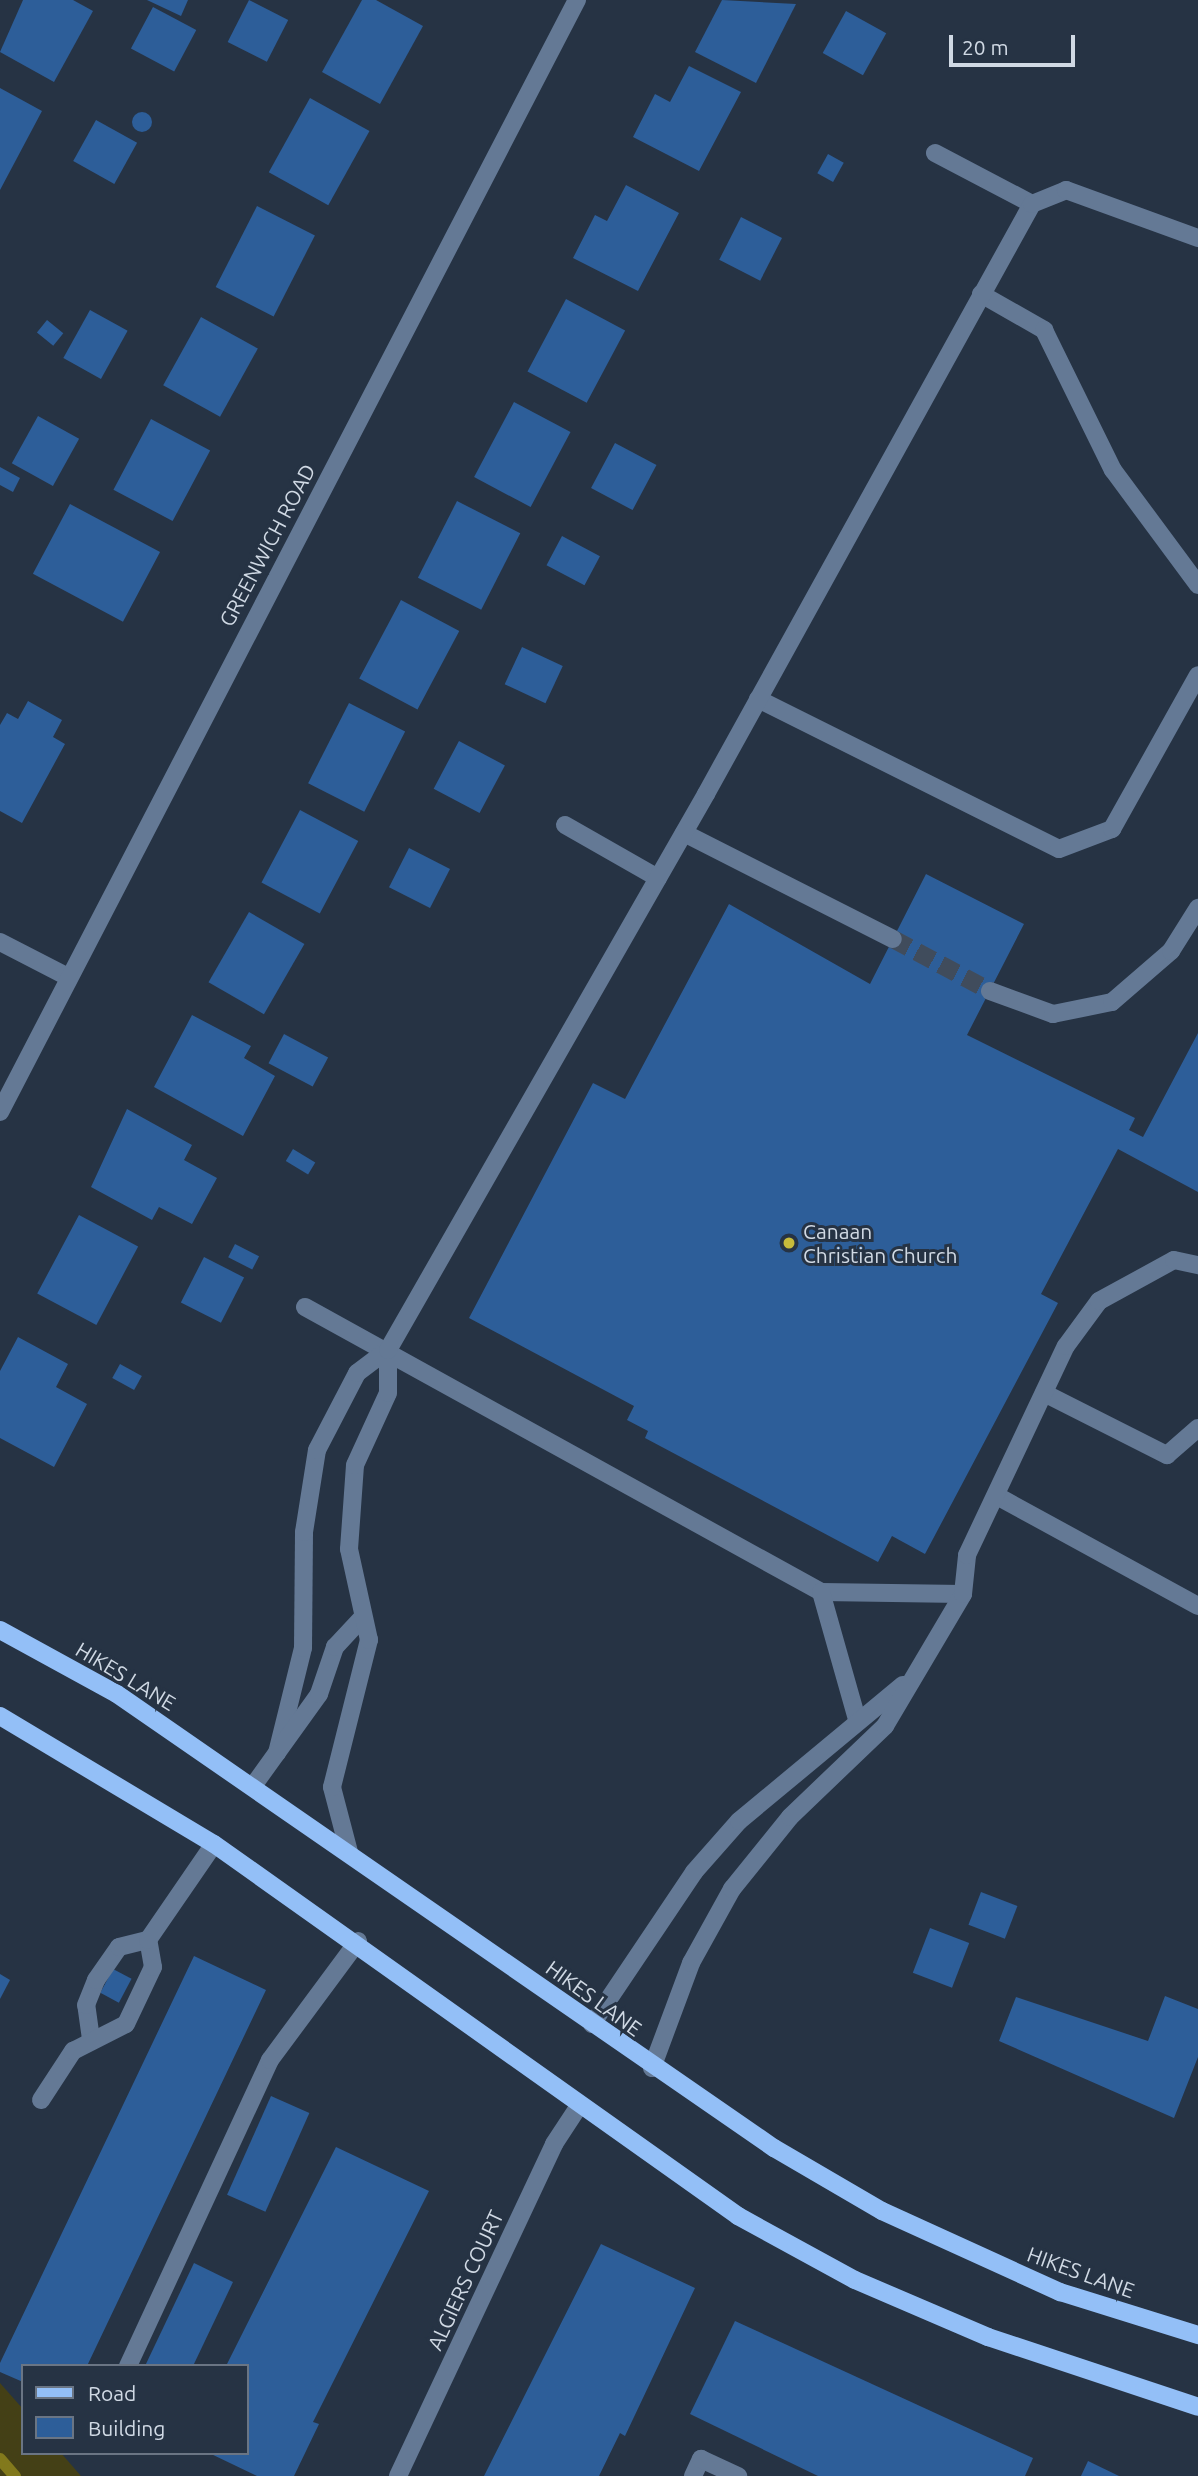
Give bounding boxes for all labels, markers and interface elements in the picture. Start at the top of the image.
scale bar [953,21,1079,65]
text: 20 m [962,35,1009,59]
street label: GREENWICH ROAD [214,459,320,631]
place label: Canaan Christian Church [803,1218,958,1268]
marker: Canaan Christian Church [781,1235,797,1251]
street label: HIKES LANE [71,1636,181,1716]
street label: HIKES LANE [541,1955,647,2041]
street label: ALGIERS COURT [422,2206,508,2354]
street label: HIKES LANE [1024,2241,1138,2303]
legend [21,2364,248,2455]
text: Road [88,2381,136,2405]
text: Building [88,2416,165,2440]

